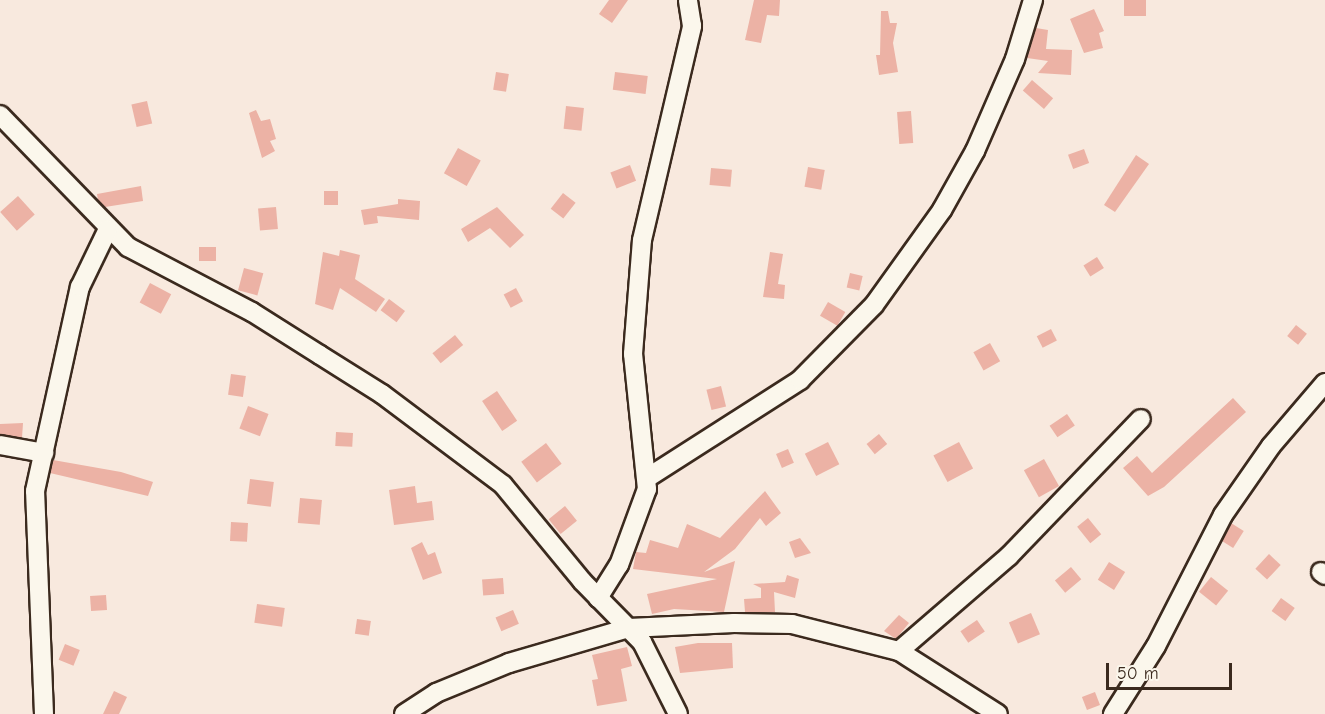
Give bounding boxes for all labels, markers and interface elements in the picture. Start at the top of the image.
scale bar [1109,651,1235,689]
text: 50 m [1117,663,1159,684]

